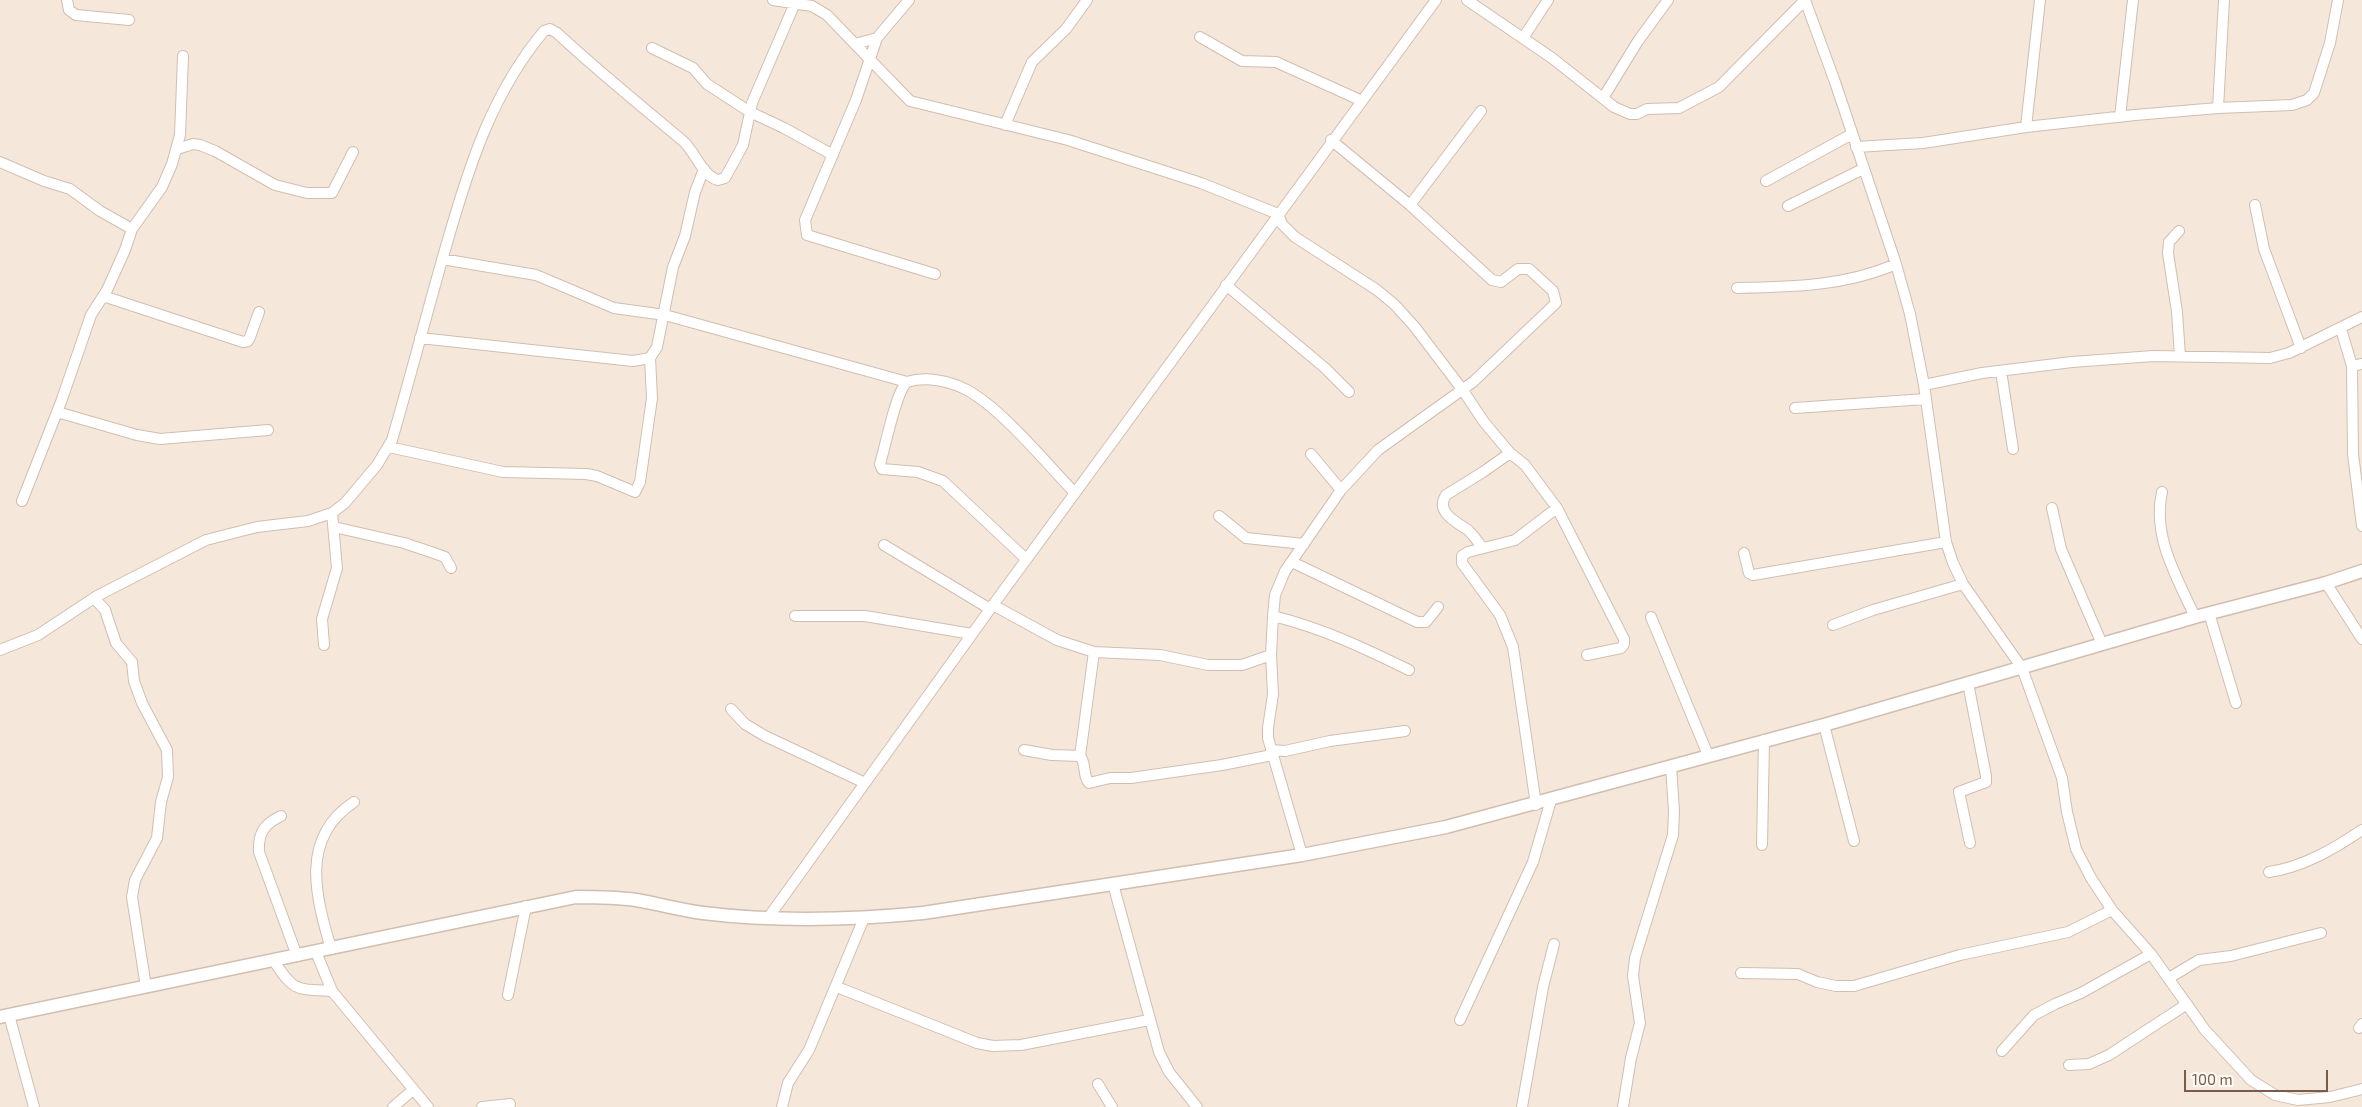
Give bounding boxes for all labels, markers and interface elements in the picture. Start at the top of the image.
scale bar [2187,1060,2331,1092]
text: 100 m [2192,1070,2233,1088]

